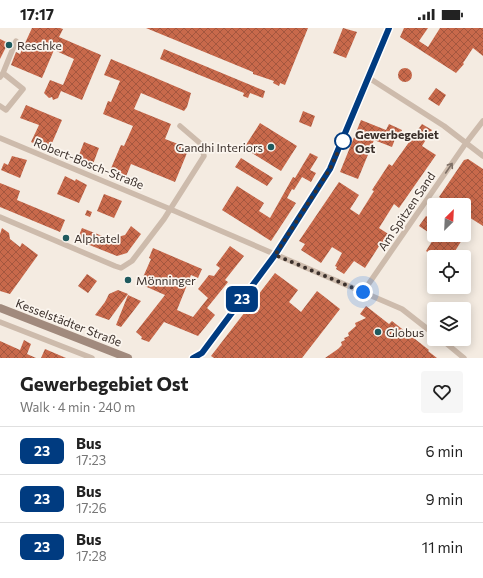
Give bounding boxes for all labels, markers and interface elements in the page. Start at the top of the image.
text: 17:17 [20,5,54,23]
place label: Reschke [17,38,62,52]
marker: Reschke [4,40,14,50]
place label: Gewerbegebiet Ost [355,127,439,155]
marker: Gewerbegebiet Ost [334,132,352,150]
street label: Robert-Bosch-Straße [32,134,146,192]
place label: Gandhi Interiors [175,140,263,154]
marker: Gandhi Interiors [266,142,276,152]
one-way arrow [445,162,453,173]
street label: Am Spitzen Sand [375,169,437,253]
north arrow [427,198,471,242]
map controls [427,198,471,346]
place label: Alphatel [74,231,120,245]
marker: Alphatel [61,233,71,243]
button: locate [427,250,471,294]
place label: Mönninger [136,273,196,287]
marker: Mönninger [123,275,133,285]
your location [353,282,373,302]
line badge: 23 [224,286,260,312]
text: 23 [234,290,250,307]
street label: Kesselstädter Straße [14,295,124,349]
button: layers [427,302,471,346]
place label: Globus [386,325,424,339]
marker: Globus [373,327,383,337]
button: heart [421,371,463,413]
text: Gewerbegebiet Ost [20,372,189,395]
text: Walk · 4 min · 240 m [20,399,135,415]
text: Bus [76,434,101,452]
text: 23 [34,442,50,459]
text: 6 min [425,442,463,460]
text: 17:23 [76,452,106,468]
text: Bus [76,482,101,500]
text: 23 [34,490,50,507]
text: 9 min [425,490,463,508]
text: 17:26 [76,500,107,516]
text: Bus [76,530,101,548]
text: 23 [34,538,50,555]
text: 11 min [422,538,463,556]
text: 17:28 [76,548,107,564]

